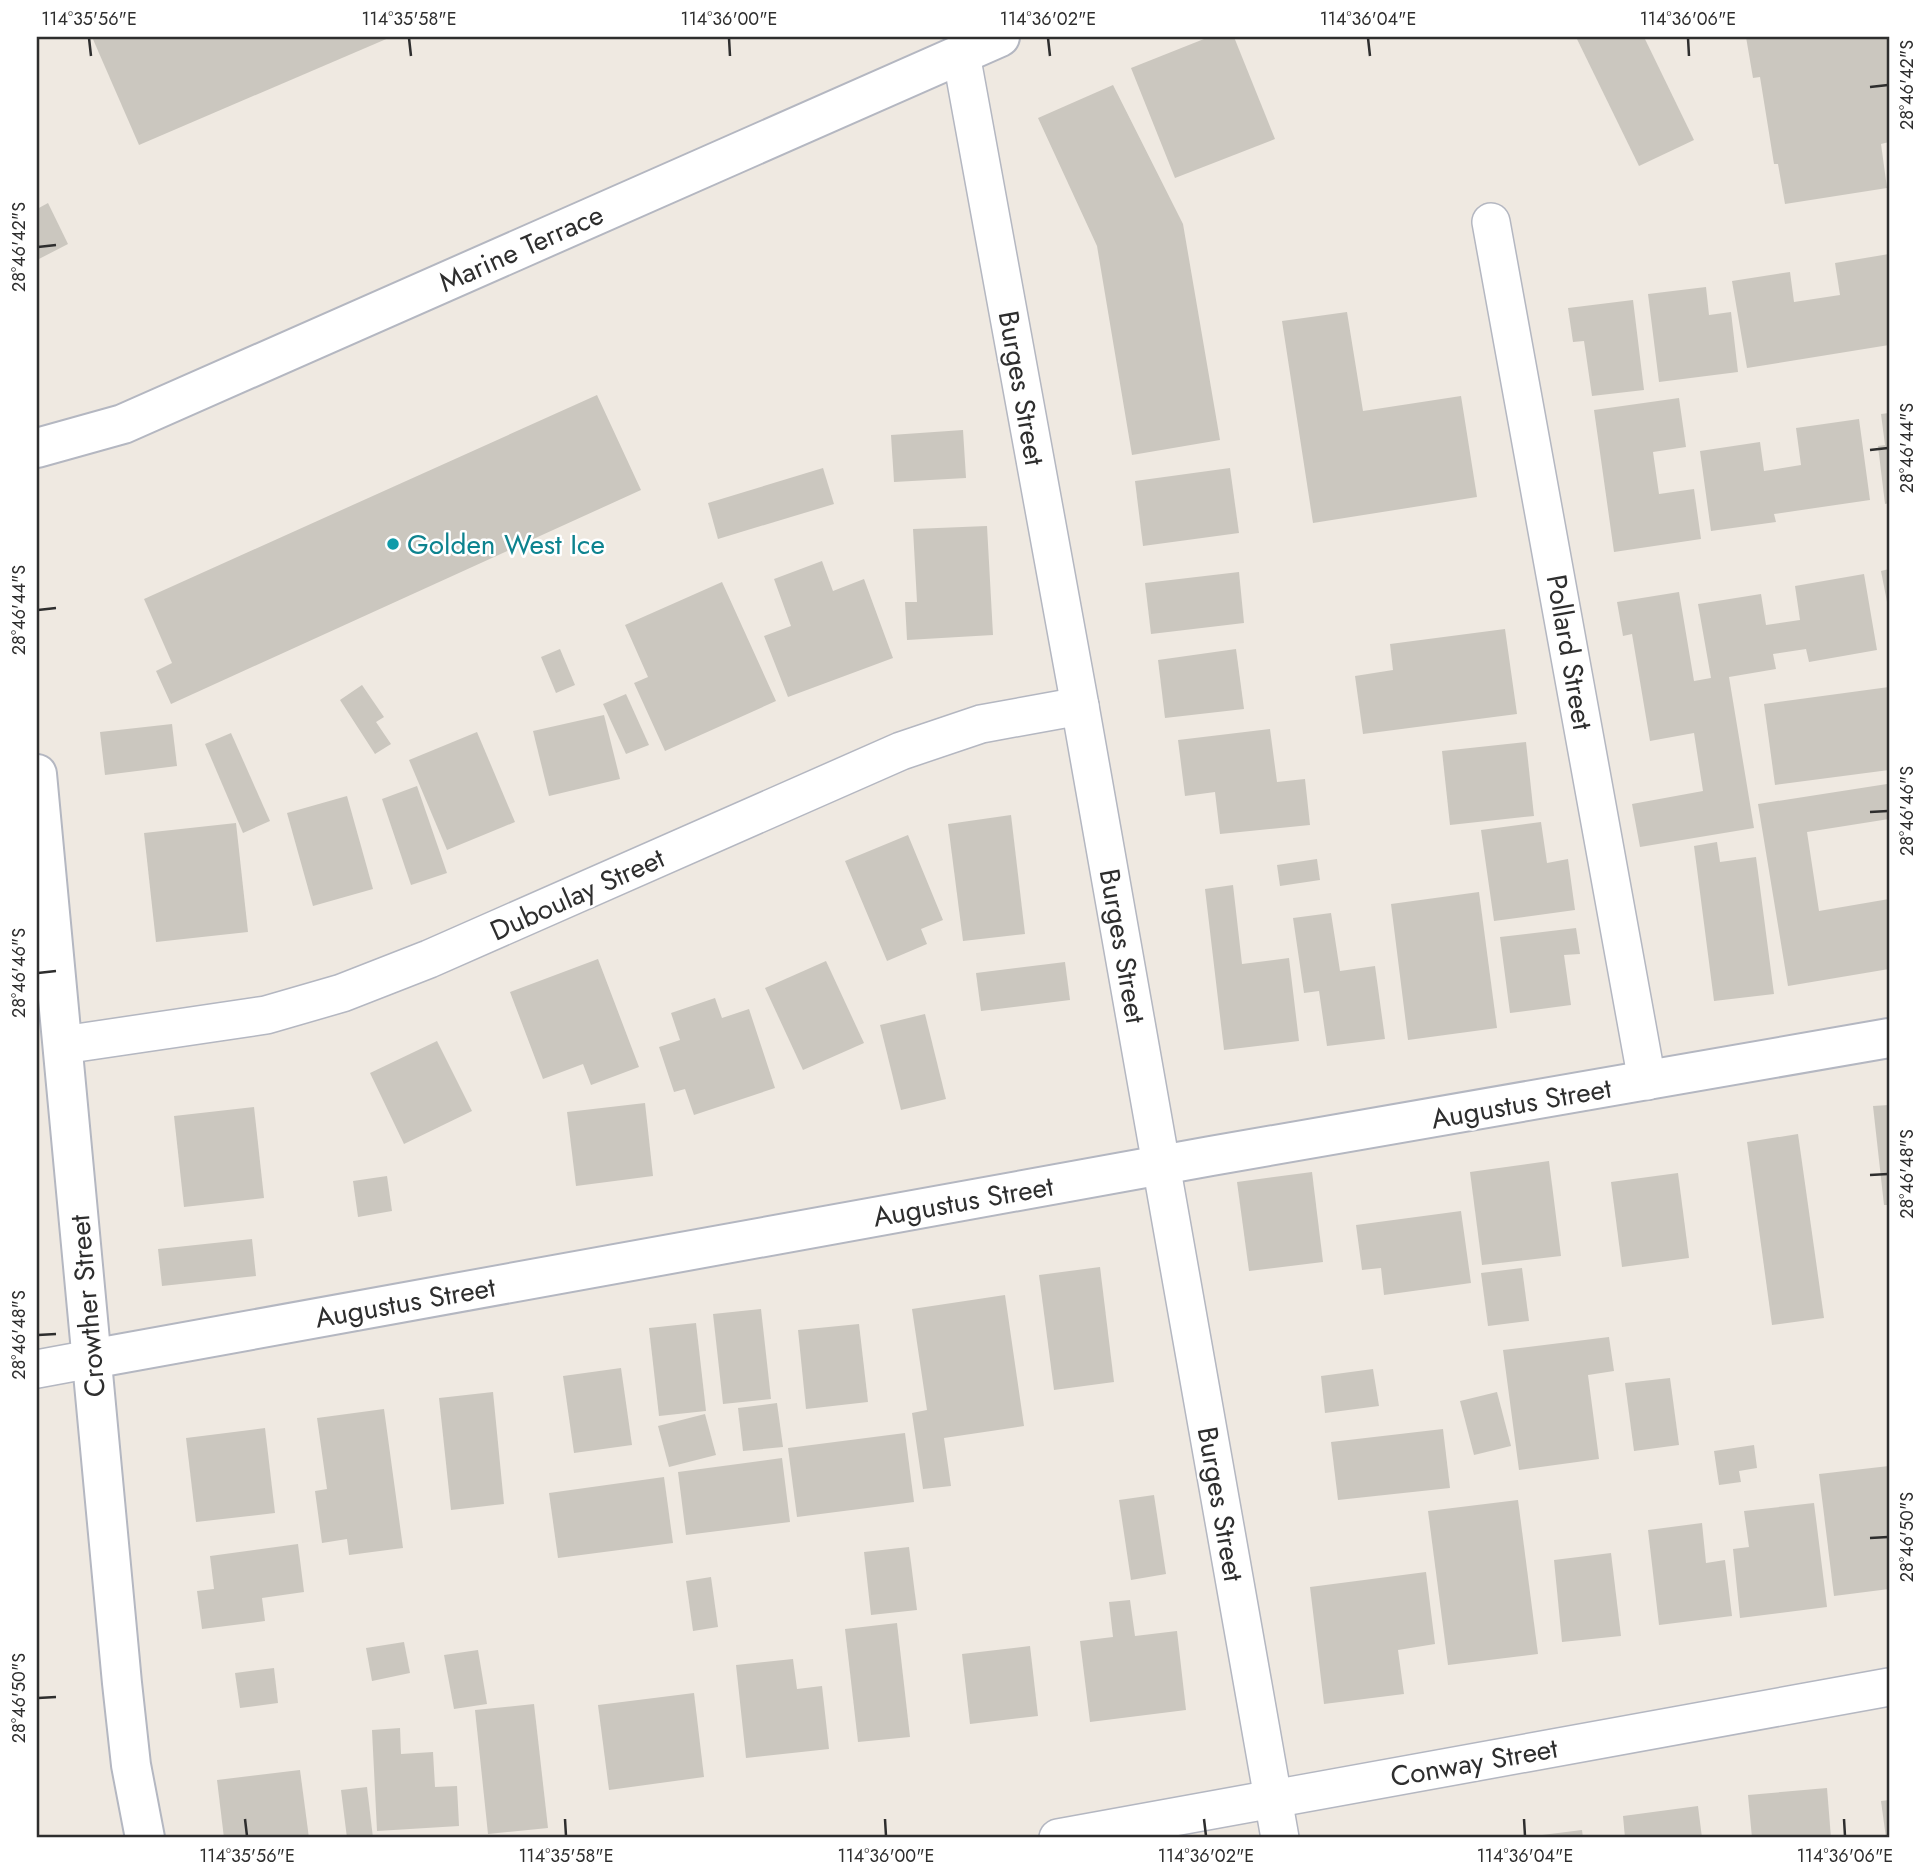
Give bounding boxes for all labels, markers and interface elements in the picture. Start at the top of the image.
text: 114°35'56"E [41,6,137,32]
text: 114°35'58"E [361,6,457,32]
text: 114°36'00"E [681,6,777,32]
text: 114°36'02"E [1000,6,1096,32]
text: 114°36'04"E [1320,6,1416,32]
text: 114°36'06"E [1640,6,1736,32]
text: 28°46'42"S [1894,40,1920,130]
street label: Marine Terrace [433,194,610,303]
text: 28°46'42"S [6,202,32,292]
street label: Burges Street [988,308,1055,469]
text: 28°46'44"S [1894,403,1920,493]
place label: Golden West Ice [407,524,605,565]
marker: Golden West Ice [385,536,401,552]
text: 28°46'44"S [6,565,32,655]
street label: Pollard Street [1536,571,1603,733]
text: 28°46'46"S [1894,766,1920,856]
street label: Duboulay Street [483,838,671,951]
street label: Burges Street [1089,866,1156,1027]
text: 28°46'46"S [6,928,32,1018]
street label: Augustus Street [1428,1067,1615,1140]
text: 28°46'48"S [1894,1129,1920,1219]
street label: Augustus Street [870,1165,1057,1238]
street label: Crowther Street [59,1213,116,1399]
street label: Augustus Street [312,1266,499,1339]
text: 28°46'48"S [6,1290,32,1380]
street label: Burges Street [1187,1424,1254,1585]
text: 28°46'50"S [1894,1492,1920,1582]
text: 28°46'50"S [6,1653,32,1743]
street label: Conway Street [1387,1728,1561,1797]
text: 114°35'56"E [199,1843,295,1869]
text: 114°35'58"E [518,1843,614,1869]
text: 114°36'00"E [838,1843,934,1869]
text: 114°36'02"E [1158,1843,1254,1869]
text: 114°36'04"E [1477,1843,1573,1869]
text: 114°36'06"E [1797,1843,1893,1869]

